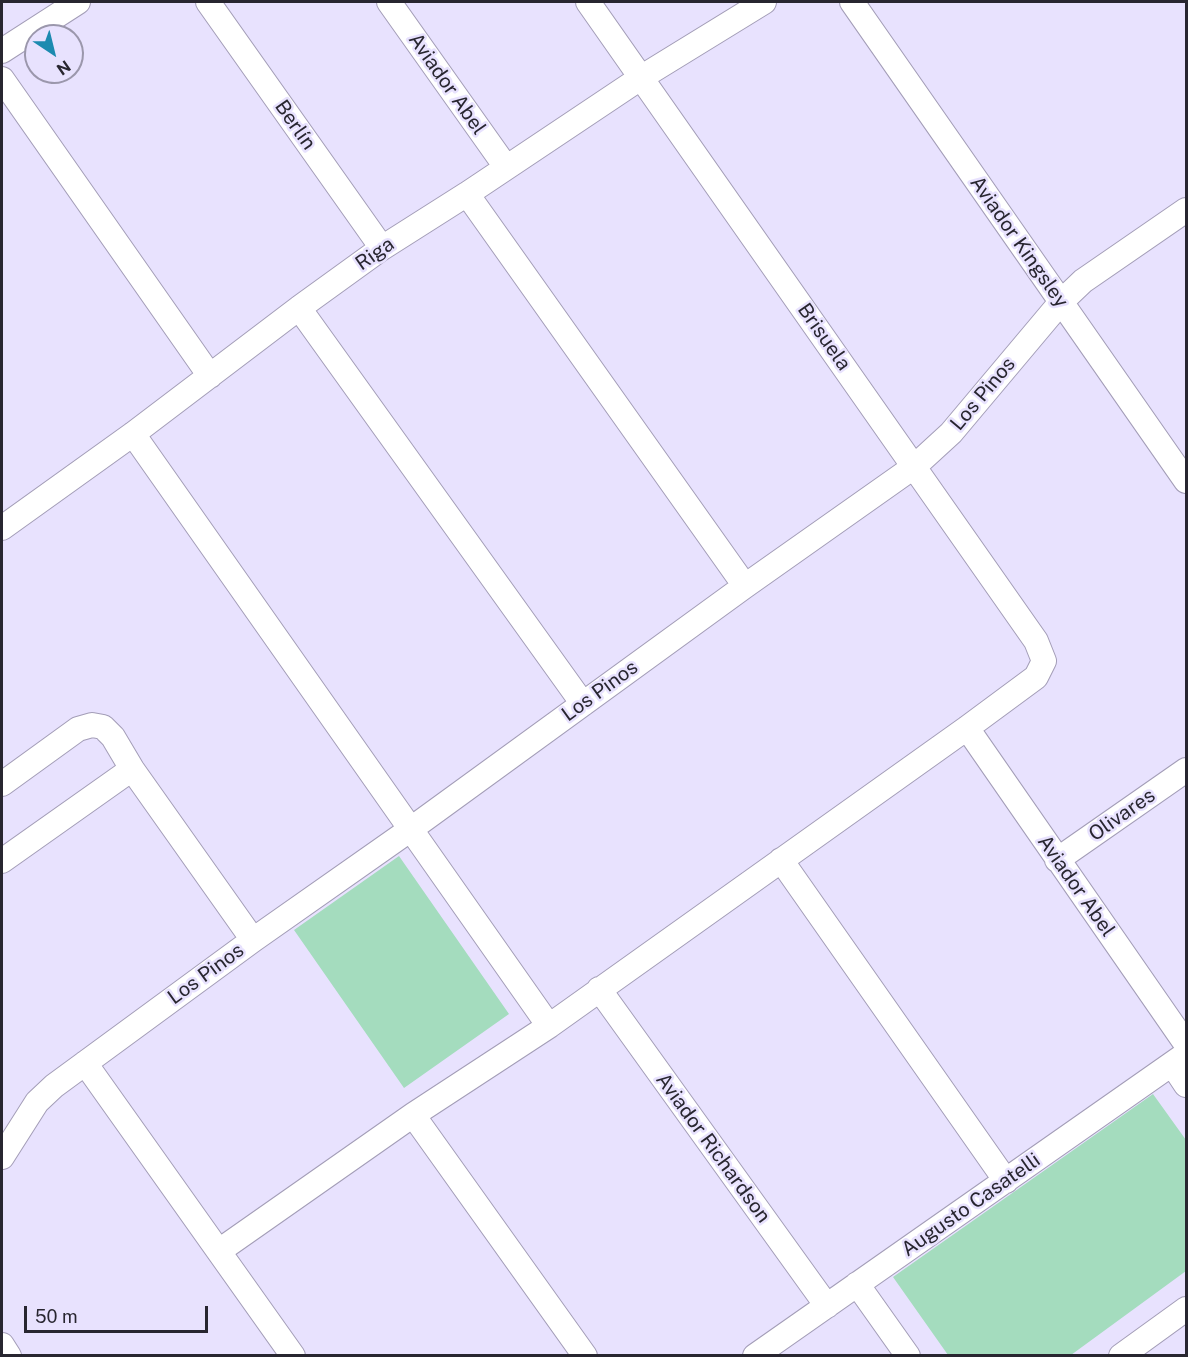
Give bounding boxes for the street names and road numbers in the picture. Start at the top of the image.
street label: Aviador Abel [403,29,491,139]
street label: Berlín [269,96,321,154]
street label: Aviador Kingsley [965,172,1073,312]
street label: Riga [351,232,399,276]
street label: Brisuela [792,299,856,375]
street label: Los Pinos [945,353,1021,435]
street label: Los Pinos [557,655,643,727]
street label: Olivares [1084,784,1160,846]
street label: Aviador Abel [1032,831,1120,941]
street label: Los Pinos [163,938,249,1010]
street label: Aviador Richardson [651,1068,775,1228]
street label: Augusto Casatelli [897,1148,1045,1262]

